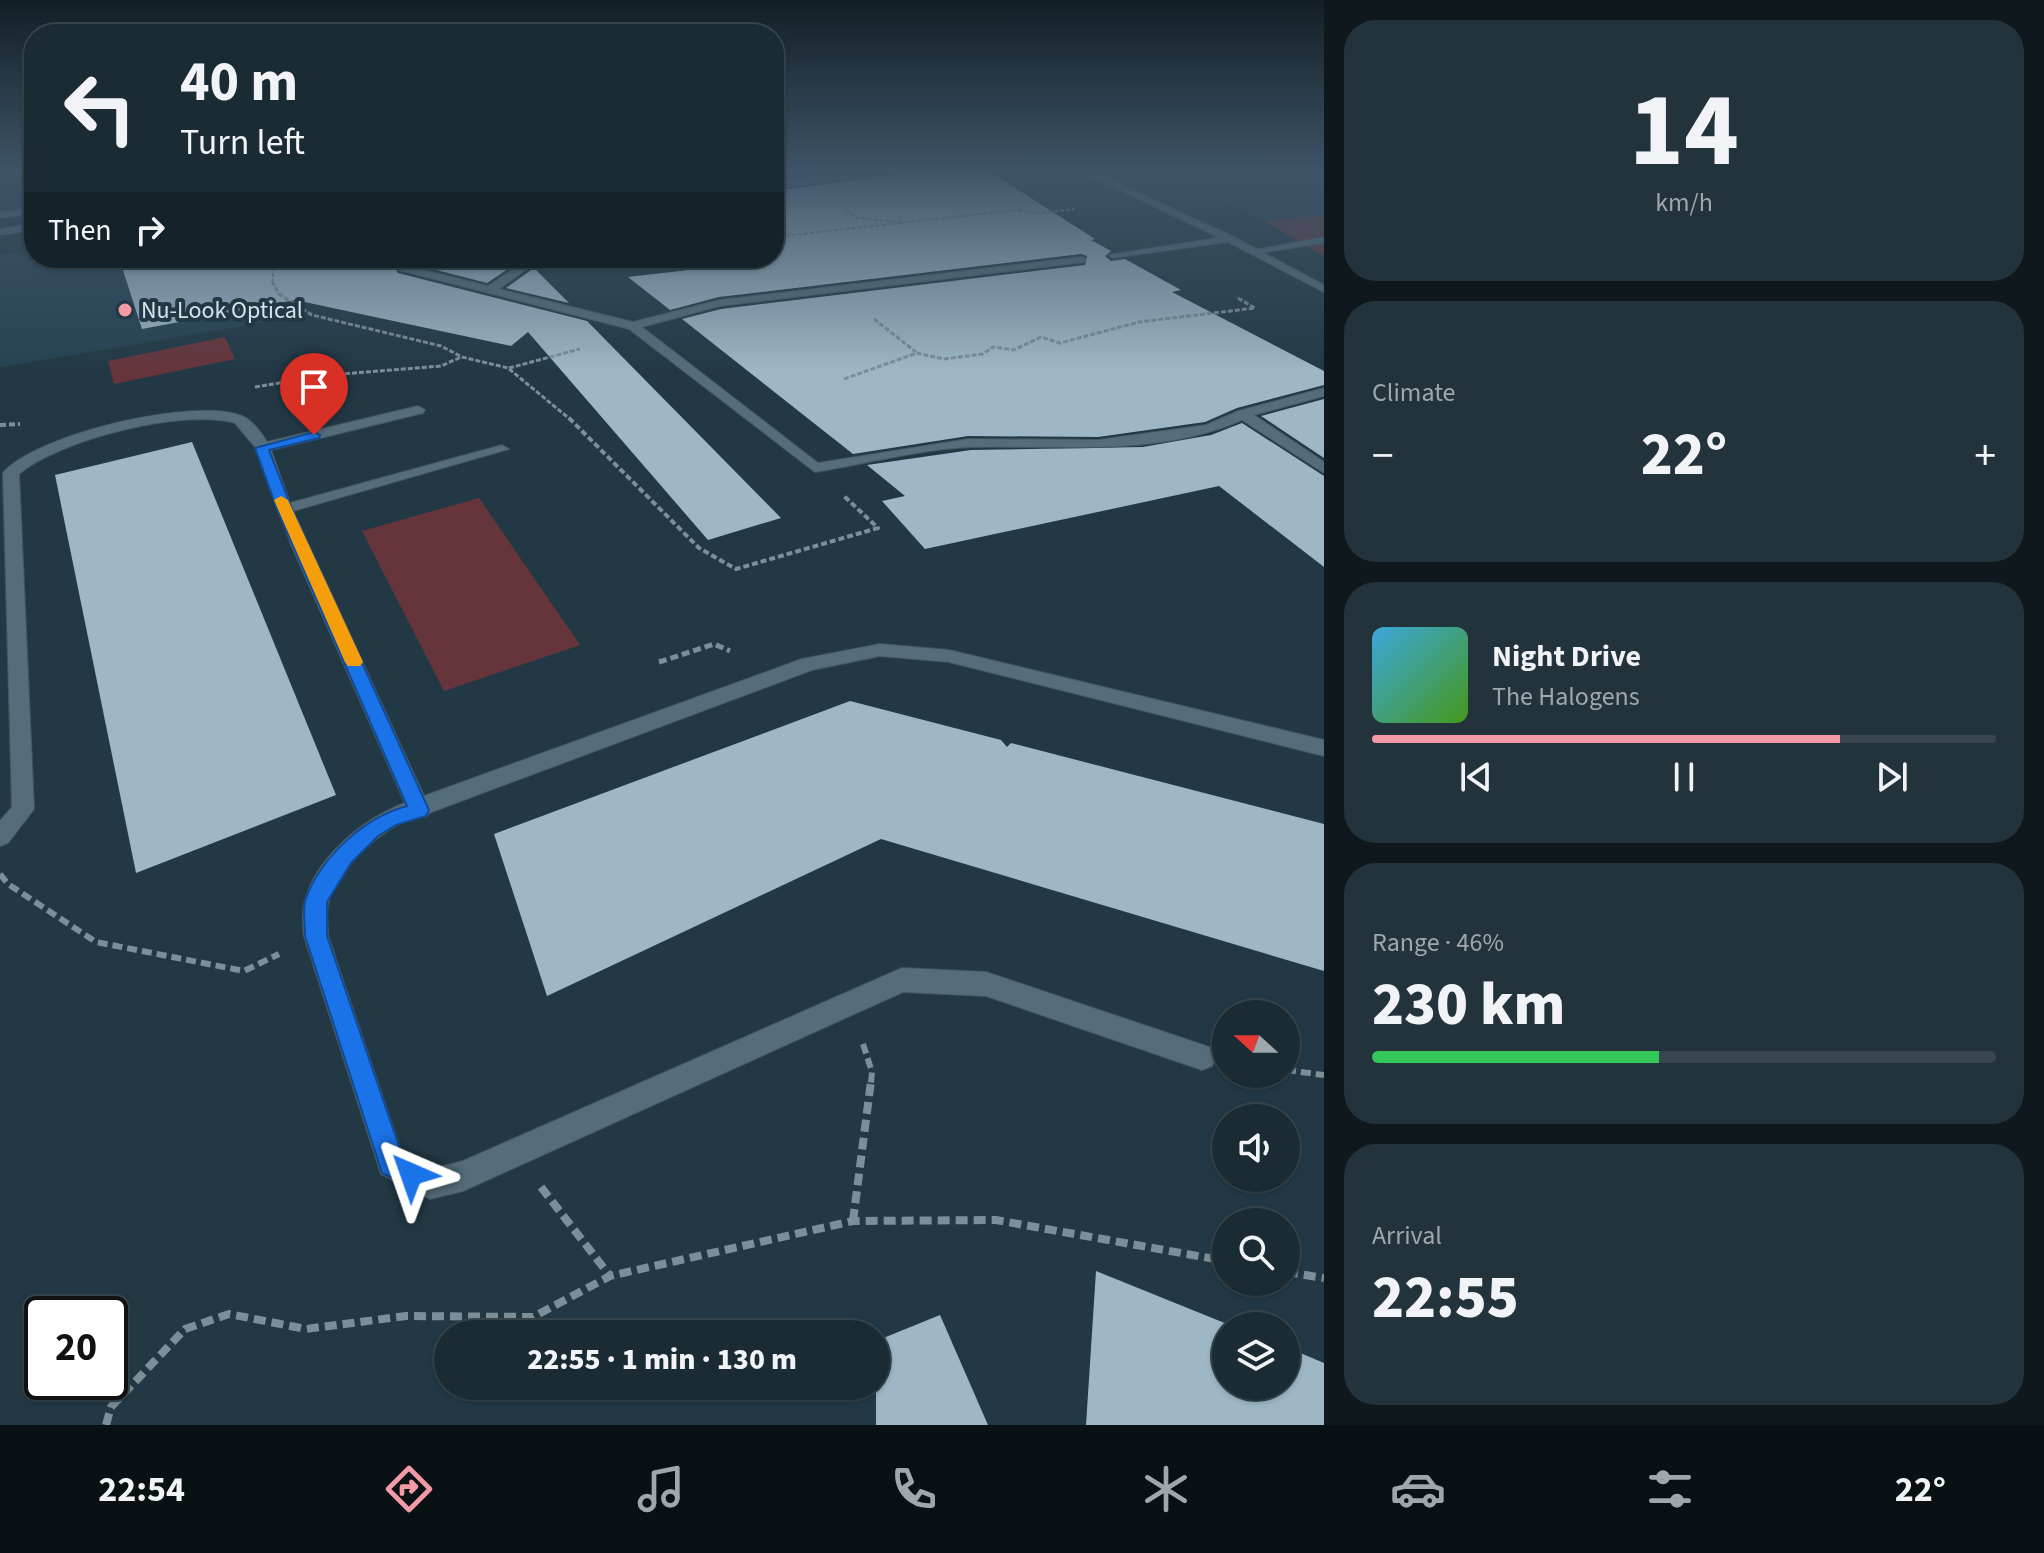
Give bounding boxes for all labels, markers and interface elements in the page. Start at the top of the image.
text: 40 m [180,43,298,122]
icon: left [48,56,152,160]
text: 14 [1629,58,1739,206]
text: Turn left [180,117,305,168]
text: km/h [1655,184,1713,221]
icon: right [128,208,172,252]
text: Then [48,209,112,252]
place label: Nu-Look Optical [141,293,303,328]
marker: Nu-Look Optical [116,301,134,319]
pin [280,353,348,435]
icon: arrive [292,365,336,409]
text: Climate [1372,374,1456,411]
text: 22° [1641,413,1727,498]
text: − [1372,425,1394,488]
text: + [1974,425,1996,488]
text: Night Drive [1492,635,1641,678]
text: The Halogens [1492,678,1640,715]
icon: previous [1454,755,1498,799]
icon: pause [1662,755,1706,799]
icon: next [1870,755,1914,799]
text: Range · 46% [1372,924,1504,961]
text: 230 km [1372,963,1565,1048]
north arrow [1212,1000,1300,1088]
map controls [1212,1000,1300,1400]
button: sound [1212,1104,1300,1192]
position arrow [369,1132,453,1216]
button: search [1212,1208,1300,1296]
text: Arrival [1372,1217,1442,1254]
text: 22:55 [1372,1256,1519,1341]
speed limit sign: 20 [24,1296,128,1400]
button: layers [1212,1312,1300,1400]
text: 22:55 · 1 min · 130 m [527,1338,797,1381]
icon: directions [381,1461,437,1517]
icon: music [633,1461,689,1517]
icon: phone [886,1461,942,1517]
icon: climate [1138,1461,1194,1517]
icon: car [1390,1461,1446,1517]
icon: filters [1642,1461,1698,1517]
text: 22:54 [98,1464,185,1515]
text: 22° [1895,1464,1946,1515]

